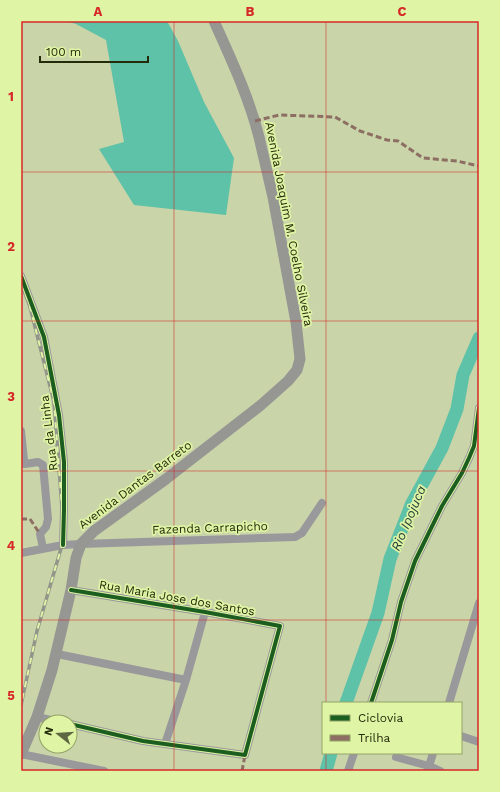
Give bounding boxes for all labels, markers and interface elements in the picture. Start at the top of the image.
text: A [94,4,103,19]
text: B [246,4,255,19]
text: C [398,4,407,19]
scale bar [40,38,148,64]
text: 100 m [46,45,81,59]
text: 1 [8,89,14,104]
street label: Avenida Joaquim M. Coelho Silveira [262,121,316,328]
text: 2 [7,239,15,254]
text: 3 [7,389,15,404]
street label: Rua da Linha [37,394,61,472]
street label: Avenida Dantas Barreto [76,438,194,532]
water label: Rio Ipojuca [388,483,429,553]
street label: Fazenda Carrapicho [152,519,268,537]
text: 4 [7,538,16,553]
street label: Rua Maria Jose dos Santos [98,577,256,619]
text: 5 [7,688,15,703]
legend [322,702,462,754]
text: Ciclovia [358,711,403,725]
north arrow [38,714,78,754]
text: N [42,725,56,737]
text: Trilha [358,731,391,745]

